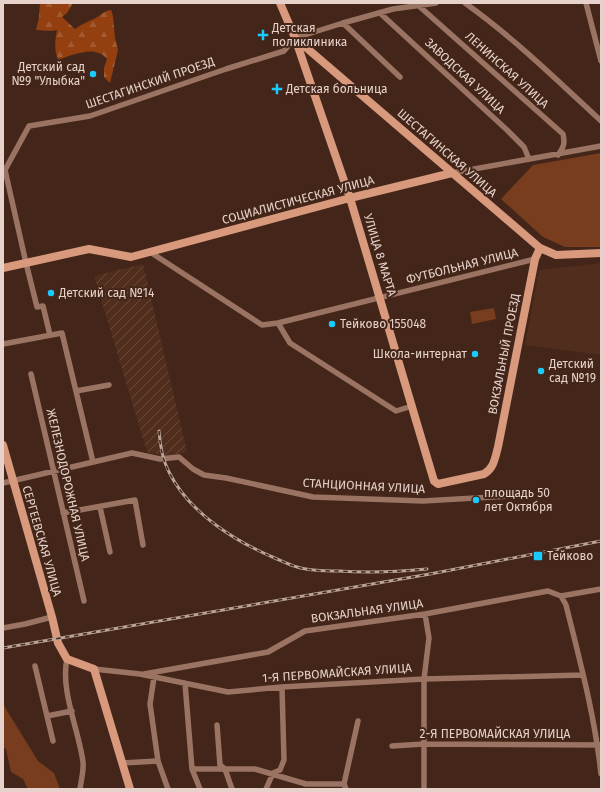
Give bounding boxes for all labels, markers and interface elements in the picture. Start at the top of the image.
place label: Детская поликлиника [271,21,347,49]
marker: Детская поликлиника [257,29,269,41]
street label: ЛЕНИНСКАЯ УЛИЦА [463,29,552,111]
street label: ЗАВОДСКАЯ УЛИЦА [422,35,508,117]
street label: ШЕСТАГИНСКИЙ ПРОЕЗД [83,53,216,112]
place label: Детский сад №9 "Улыбка" [11,60,85,88]
marker: Детский сад №9 "Улыбка" [88,69,98,79]
place label: Детская больница [285,82,388,96]
marker: Детская больница [271,83,283,95]
street label: ШЕСТАГИНСКАЯ УЛИЦА [394,106,500,200]
street label: СОЦИАЛИСТИЧЕСКАЯ УЛИЦА [220,173,376,227]
street label: УЛИЦА 8 МАРТА [361,212,399,298]
street label: ФУТБОЛЬНАЯ УЛИЦА [405,245,520,287]
place label: Детский сад №14 [58,286,155,300]
marker: Детский сад №14 [46,288,56,298]
street label: ВОКЗАЛЬНЫЙ ПРОЕЗД [484,292,523,416]
place label: Тейково 155048 [340,317,427,331]
marker: Тейково 155048 [327,319,337,329]
place label: Школа-интернат [373,347,468,361]
marker: Школа-интернат [470,349,480,359]
place label: Детский сад №19 [548,357,596,385]
marker: Детский сад №19 [536,366,546,376]
street label: ЖЕЛЕЗНОДОРОЖНАЯ УЛИЦА [44,407,92,563]
street label: СТАНЦИОННАЯ УЛИЦА [302,476,426,496]
street label: СЕРГЕЕВСКАЯ УЛИЦА [19,484,65,598]
place label: площадь 50 лет Октября [484,486,553,514]
marker: площадь 50 лет Октября [471,495,481,505]
place label: Тейково [547,549,593,563]
marker: Тейково [532,550,544,562]
street label: ВОКЗАЛЬНАЯ УЛИЦА [310,596,424,626]
street label: 1-Я ПЕРВОМАЙСКАЯ УЛИЦА [262,660,412,685]
street label: 2-Я ПЕРВОМАЙСКАЯ УЛИЦА [420,726,570,741]

